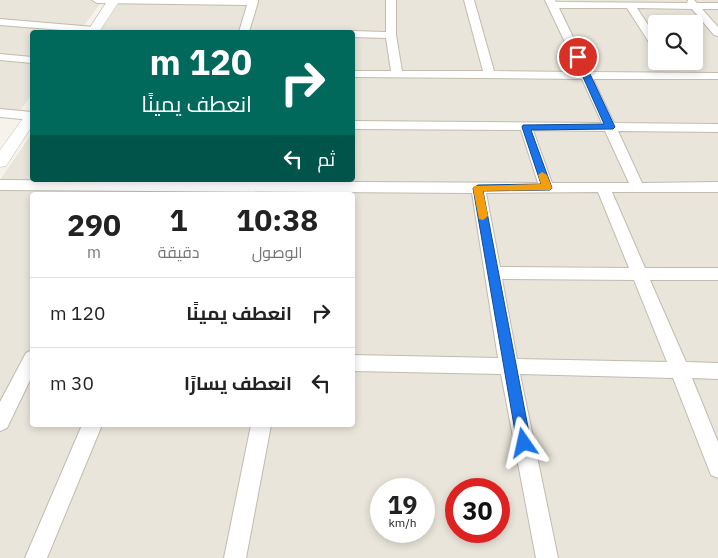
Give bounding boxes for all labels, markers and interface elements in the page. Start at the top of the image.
map controls [648,15,703,70]
button: search [648,15,703,70]
pin [557,36,599,78]
text: 120 m [149,39,252,85]
icon: arrive [564,43,592,71]
icon: right [270,50,335,115]
text: انعطف يمينًا [141,89,252,118]
icon: left [279,145,307,173]
text: ثم [317,147,335,171]
text: 1 [170,200,188,239]
text: 10:38 [236,200,318,239]
text: 290 [67,205,121,244]
text: m [87,242,101,262]
text: دقيقة [158,242,199,262]
text: الوصول [252,242,303,262]
icon: right [307,299,335,327]
text: 120 m [50,301,105,325]
text: انعطف يمينًا [186,301,292,325]
icon: left [307,369,335,397]
text: 30 m [50,371,94,395]
text: انعطف يسارًا [184,371,292,395]
position arrow [497,416,549,468]
speed limit sign: 30 [445,478,510,543]
text: 19 [387,488,418,521]
text: km/h [388,515,417,530]

